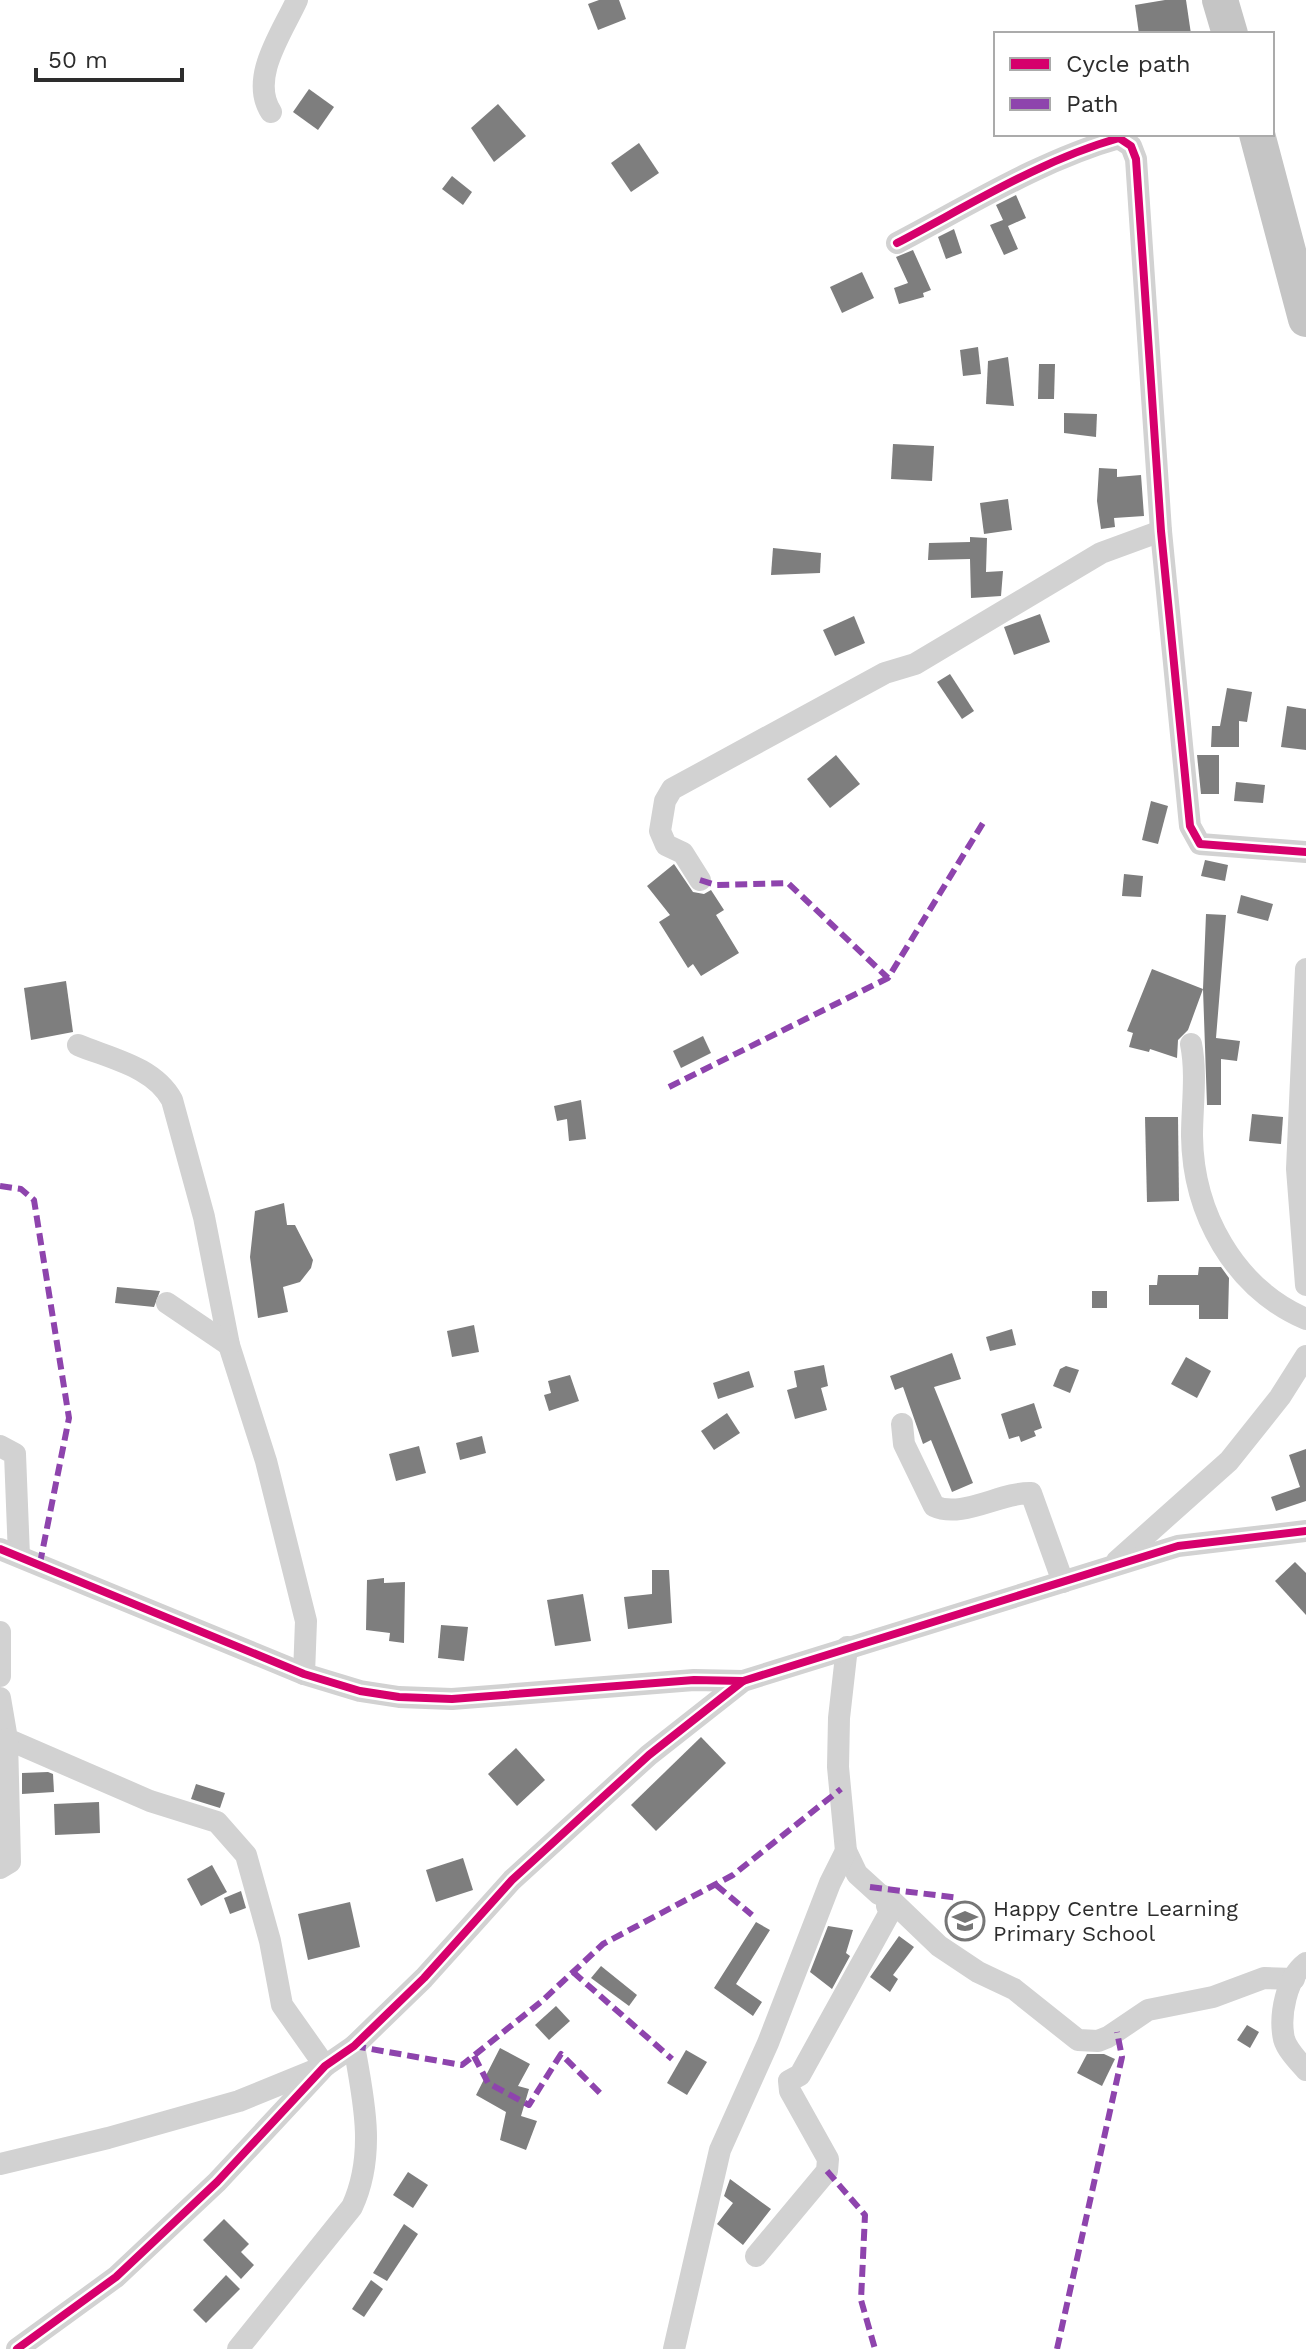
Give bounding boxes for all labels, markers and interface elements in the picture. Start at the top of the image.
scale bar [36,32,182,82]
legend [994,32,1274,136]
text: 50 m [48,46,108,74]
text: Cycle path [1066,50,1191,78]
text: Path [1066,90,1119,118]
place label: Happy Centre Learning Primary School [993,1896,1238,1946]
school or university icon: Happy Centre Learning Primary School [944,1900,986,1942]

